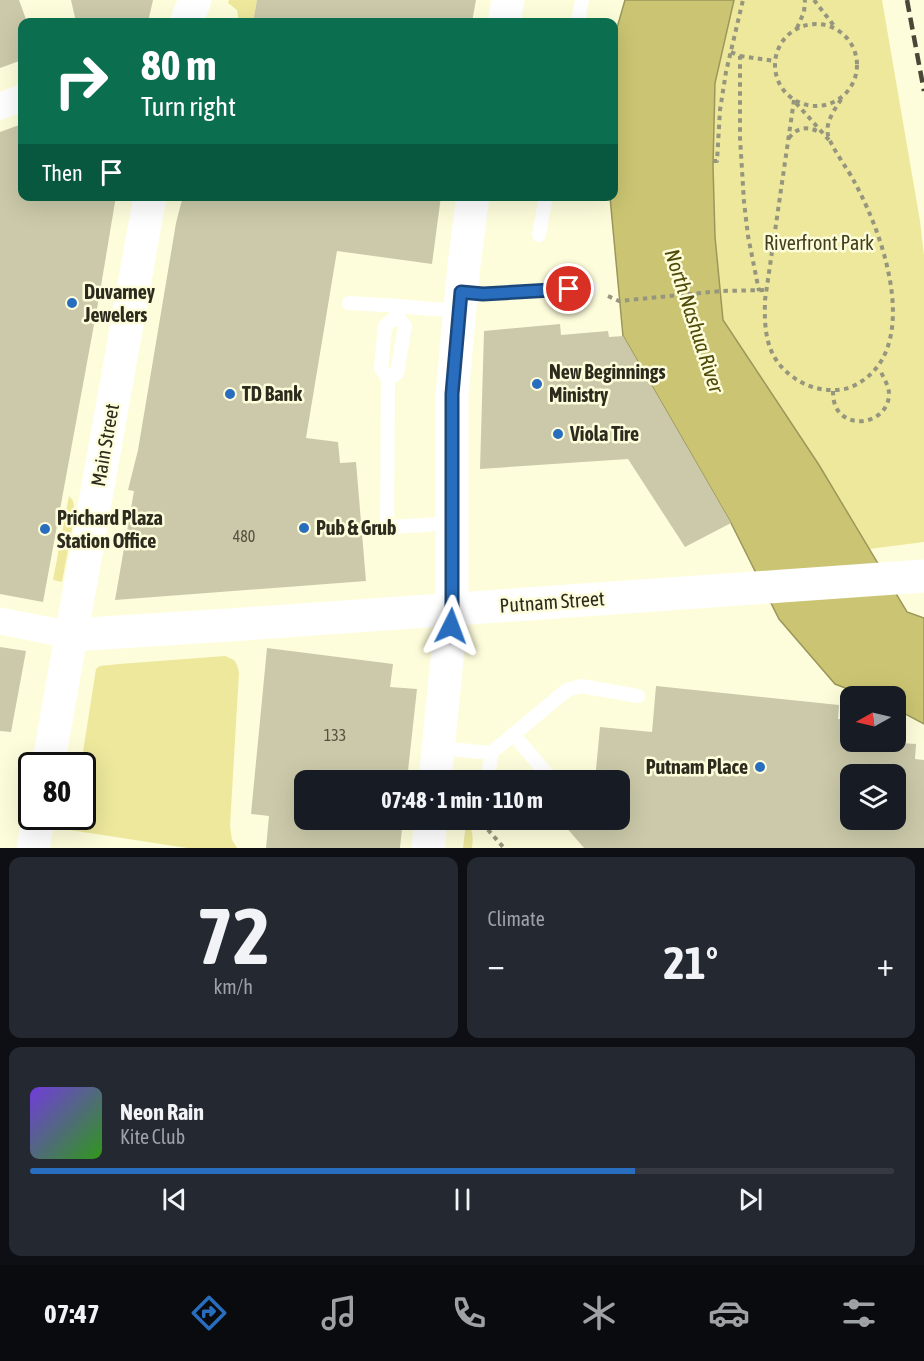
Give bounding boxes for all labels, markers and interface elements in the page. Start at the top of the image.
text: 80 m [141,41,216,89]
icon: right [42,42,120,120]
text: Turn right [141,91,236,122]
icon: arrive [95,156,128,189]
text: Then [42,160,83,186]
park label: Riverfront Park [764,231,874,254]
water label: North Nashua River [660,246,730,396]
pin [543,263,594,314]
icon: arrive [552,272,585,305]
place label: Duvarney Jewelers [83,280,156,326]
marker: Duvarney Jewelers [65,296,79,310]
place label: New Beginnings Ministry [549,360,665,406]
marker: New Beginnings Ministry [530,377,544,391]
place label: TD Bank [242,382,302,405]
marker: TD Bank [223,387,237,401]
street label: Main Street [86,402,123,488]
place label: Viola Tire [569,422,639,445]
marker: Viola Tire [551,427,565,441]
place label: Prichard Plaza Station Office [57,506,163,552]
place label: Pub & Grub [316,516,396,539]
marker: Pub & Grub [297,521,311,535]
marker: Prichard Plaza Station Office [38,522,52,536]
house number: 480 [233,527,255,545]
street label: Putnam Street [499,586,605,617]
position arrow [419,594,483,658]
north arrow [840,686,906,752]
map controls [840,686,906,830]
house number: 133 [324,726,346,744]
speed limit sign: 80 [18,752,96,830]
place label: Putnam Place [646,755,748,778]
marker: Putnam Place [753,760,767,774]
button: layers [840,764,906,830]
text: 07:48 · 1 min · 110 m [381,787,543,813]
text: 72 [197,891,270,981]
text: Climate [488,907,545,930]
text: 21° [663,937,718,989]
text: − [488,945,505,983]
text: + [877,945,894,983]
text: km/h [213,975,253,998]
text: Neon Rain [120,1099,204,1125]
text: Kite Club [120,1125,185,1148]
icon: previous [158,1183,191,1216]
icon: pause [446,1183,479,1216]
icon: next [734,1183,767,1216]
icon: directions [188,1292,230,1334]
icon: music [318,1292,360,1334]
icon: phone [448,1292,490,1334]
icon: climate [578,1292,620,1334]
icon: car [708,1292,750,1334]
icon: filters [838,1292,880,1334]
text: 07:47 [44,1298,100,1329]

